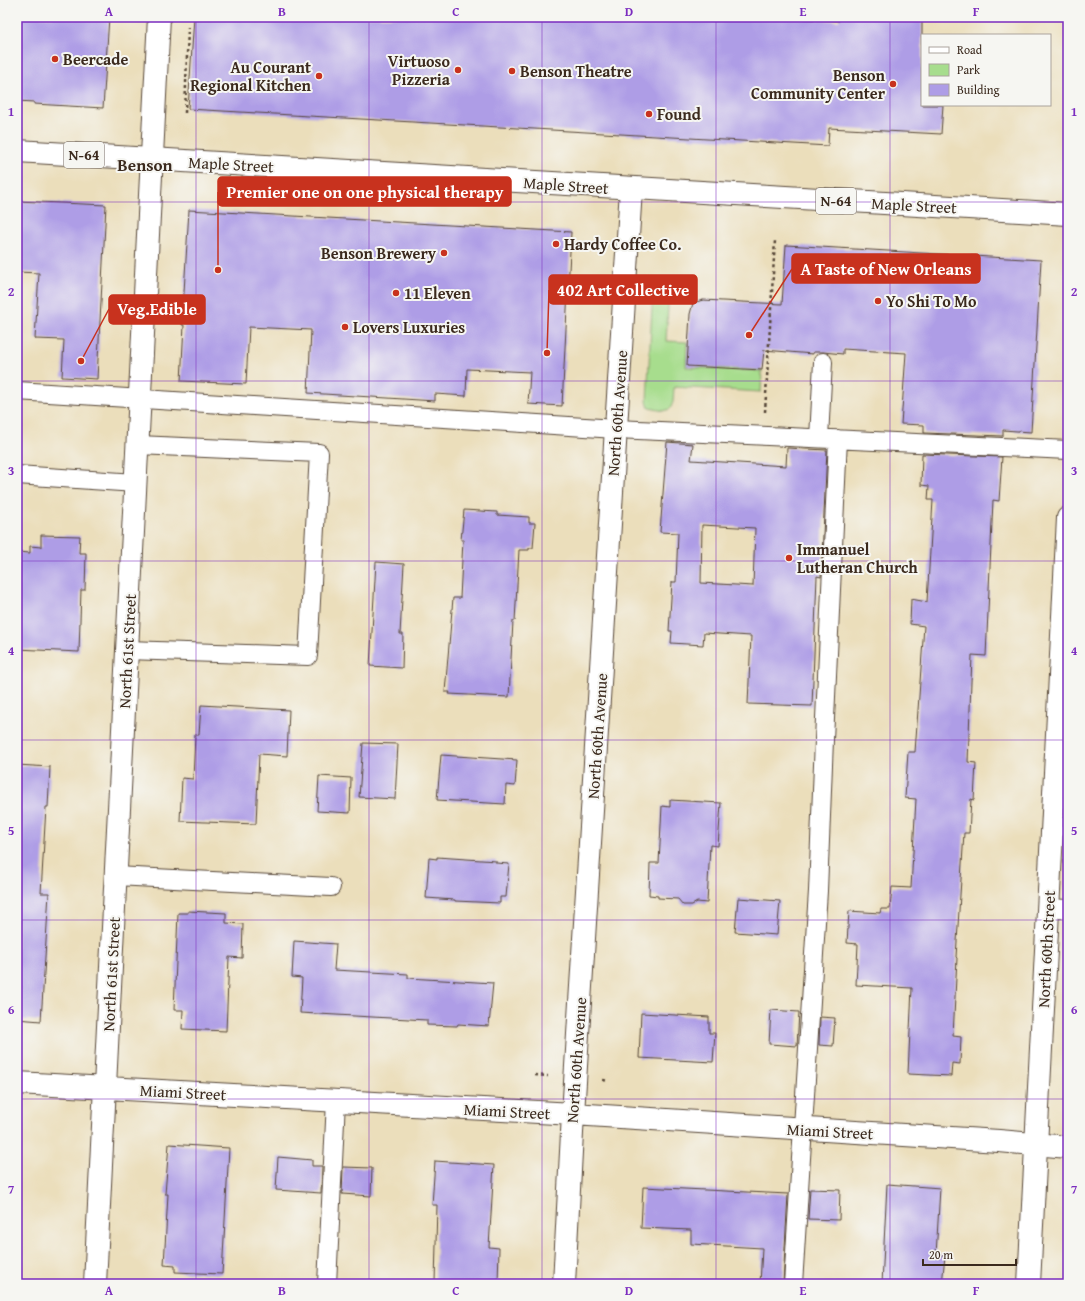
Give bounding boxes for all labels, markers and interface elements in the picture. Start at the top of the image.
text: A [105,2,114,21]
text: B [278,2,286,21]
text: C [452,2,460,21]
text: D [625,2,633,21]
text: E [800,2,807,21]
text: F [973,2,980,21]
legend [921,34,1051,106]
text: Road [957,41,983,58]
place label: Beercade [63,47,128,71]
place label: Virtuoso Pizzeria [388,49,451,91]
marker: Beercade [50,54,60,64]
place label: Au Courant Regional Kitchen [190,55,312,97]
place label: Benson Theatre [520,59,632,83]
text: Park [957,61,981,78]
place label: Benson Community Center [751,63,886,105]
marker: Virtuoso Pizzeria [453,65,463,75]
marker: Benson Theatre [507,66,517,76]
marker: Au Courant Regional Kitchen [314,71,324,81]
marker: Benson Community Center [888,79,898,89]
text: Building [957,81,1000,98]
text: 1 [8,102,14,121]
place label: Found [657,102,702,126]
text: 1 [1071,102,1077,121]
marker: Found [644,109,654,119]
road number: N-64 [64,142,104,168]
street label: Maple Street [188,150,275,178]
district label: Benson [117,152,173,177]
street label: Maple Street [523,170,610,200]
callout: Premier one on one physical therapy [218,177,511,206]
text: Premier one on one physical therapy [227,179,504,204]
road number: N-64 [816,188,856,214]
street label: Maple Street [871,191,958,219]
place label: Hardy Coffee Co. [564,232,681,256]
marker: Hardy Coffee Co. [551,239,561,249]
place label: Benson Brewery [321,241,437,265]
marker: Benson Brewery [439,248,449,258]
callout: A Taste of New Orleans [792,254,980,283]
text: A Taste of New Orleans [800,256,972,281]
callout: 402 Art Collective [549,275,697,304]
text: 402 Art Collective [557,277,689,302]
place label: 11 Eleven [404,281,471,305]
text: 2 [8,282,15,301]
text: 2 [1071,282,1078,301]
marker: 11 Eleven [391,288,401,298]
place label: Yo Shi To Mo [886,289,977,313]
callout: Veg.Edible [109,295,205,324]
text: Veg.Edible [117,296,197,321]
marker: Yo Shi To Mo [873,296,883,306]
place label: Lovers Luxuries [353,315,465,339]
marker: Lovers Luxuries [340,322,350,332]
street label: North 60th Avenue [601,349,633,477]
text: 3 [8,461,14,480]
text: 3 [1071,461,1077,480]
place label: Immanuel Lutheran Church [797,537,918,579]
marker: Immanuel Lutheran Church [784,553,794,563]
street label: North 61st Street [112,593,142,709]
text: 4 [8,641,15,660]
text: 4 [1071,641,1078,660]
street label: North 60th Avenue [581,672,613,800]
text: 5 [8,821,15,840]
text: 5 [1071,821,1078,840]
street label: North 60th Street [1031,889,1061,1008]
street label: North 61st Street [96,916,126,1032]
street label: North 60th Avenue [560,996,592,1124]
text: 6 [8,1000,15,1019]
text: 6 [1071,1000,1078,1019]
street label: Miami Street [139,1078,227,1106]
street label: Miami Street [463,1097,551,1125]
street label: Miami Street [786,1117,874,1145]
text: 7 [8,1180,15,1199]
text: 7 [1071,1180,1078,1199]
scale bar [923,1241,1016,1267]
text: 20 m [929,1246,953,1263]
text: A [105,1281,114,1300]
text: B [278,1281,286,1300]
text: C [452,1281,460,1300]
text: D [625,1281,633,1300]
text: E [800,1281,807,1300]
text: F [973,1281,980,1300]

